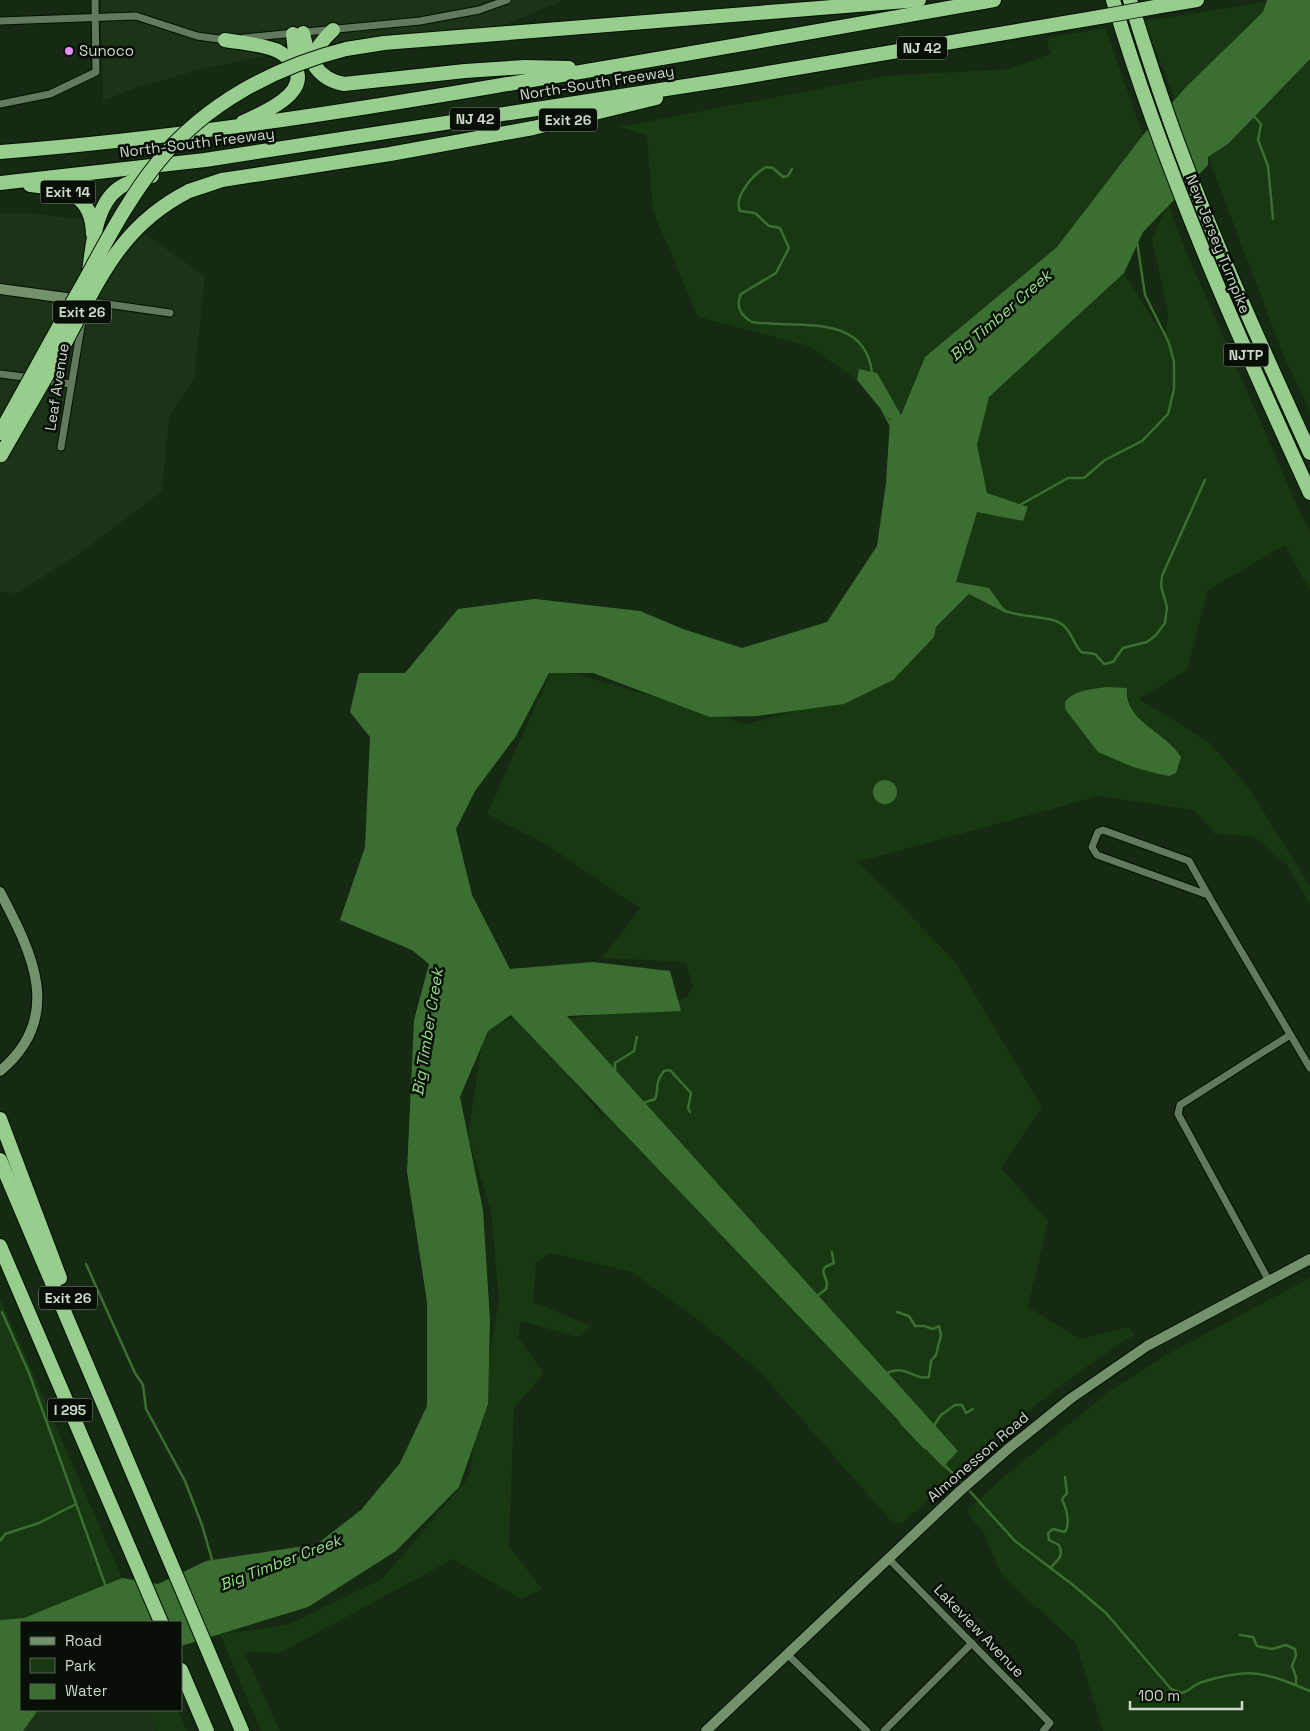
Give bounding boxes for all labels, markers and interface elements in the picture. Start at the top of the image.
road number: NJ 42 [897,36,947,59]
place label: Sunoco [79,41,134,60]
marker: Sunoco [63,45,75,57]
street label: North-South Freeway [518,61,675,104]
road number: NJ 42 [450,108,500,130]
road number: Exit 26 [539,108,597,132]
street label: North-South Freeway [118,124,276,161]
street label: New Jersey Turnpike [1182,171,1255,316]
road number: Exit 14 [40,180,96,203]
water label: Big Timber Creek [945,264,1058,366]
road number: Exit 26 [53,300,111,324]
street label: Leaf Avenue [40,342,73,432]
road number: NJTP [1224,344,1268,366]
water label: Big Timber Creek [407,964,448,1097]
road number: Exit 26 [39,1286,97,1310]
road number: I 295 [48,1398,92,1422]
street label: Almonesson Road [923,1407,1032,1506]
water label: Big Timber Creek [216,1529,346,1595]
street label: Lakeview Avenue [930,1580,1029,1681]
legend [20,1621,182,1711]
text: Road [65,1631,102,1650]
text: Park [65,1656,96,1675]
scale bar [1130,1678,1242,1710]
text: Water [65,1681,108,1700]
text: 100 m [1138,1686,1180,1705]

